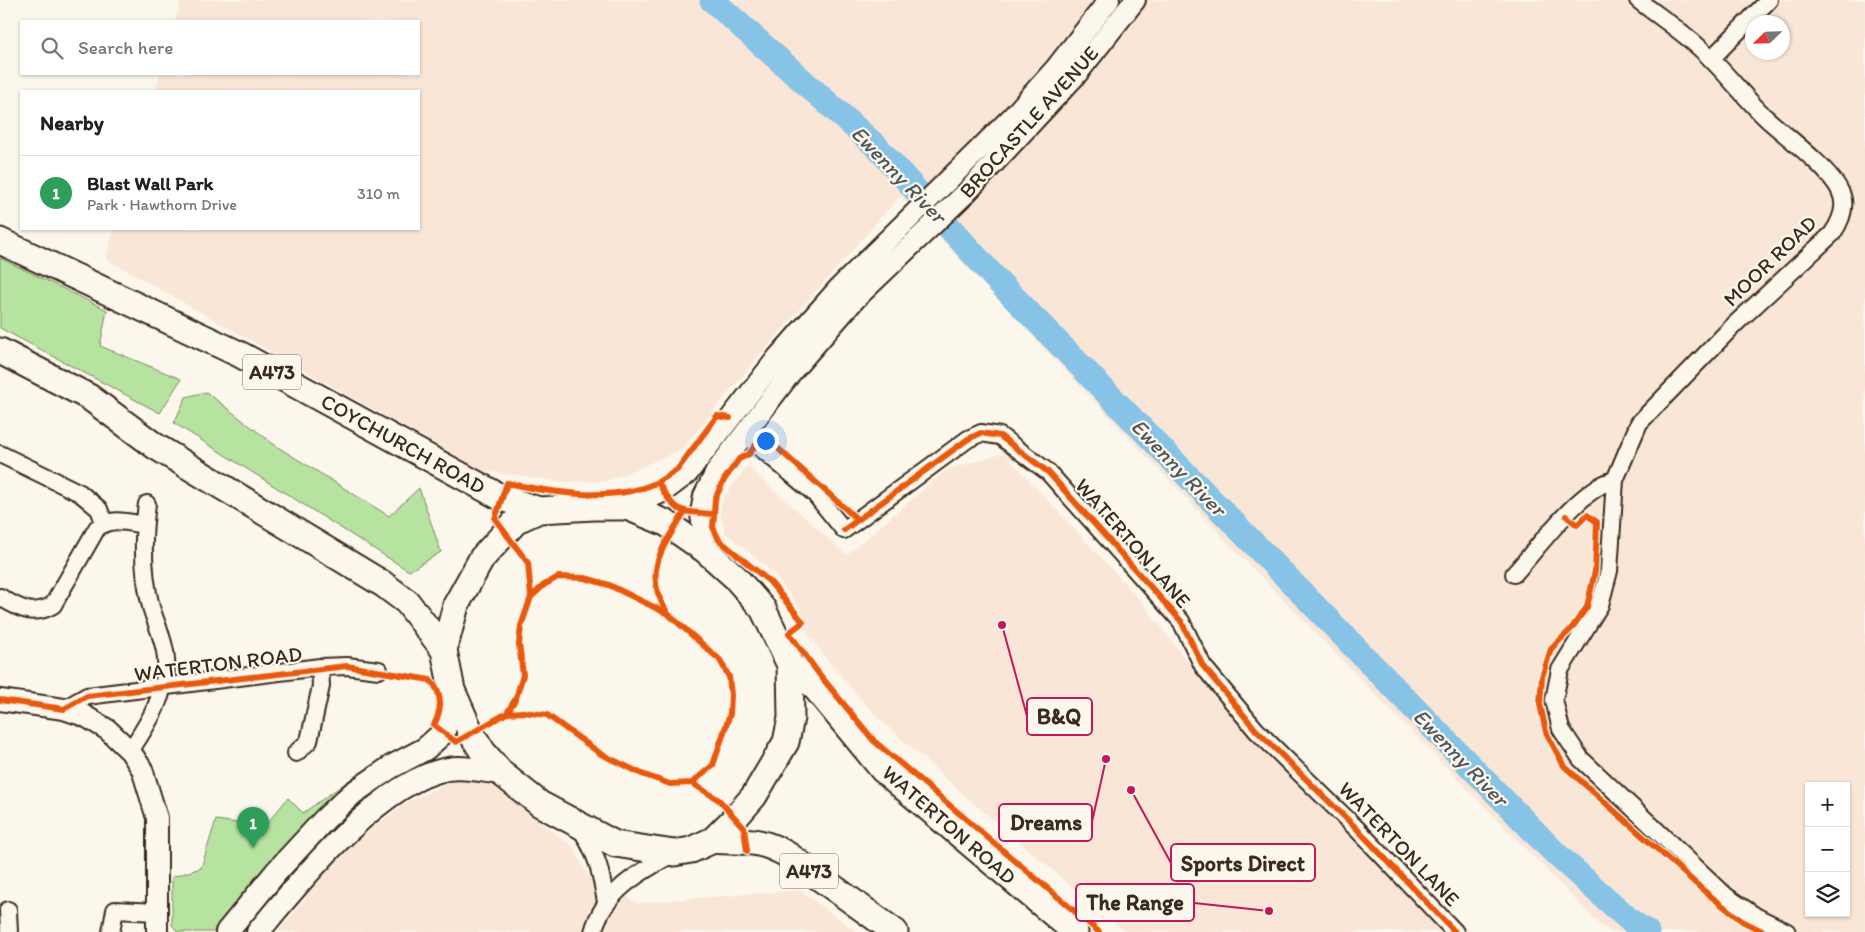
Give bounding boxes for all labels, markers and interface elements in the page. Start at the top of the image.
north arrow [1745,15,1790,60]
search box [20,20,420,75]
icon: search [38,34,66,62]
text: Search here [78,36,173,59]
street label: BROCASTLE AVENUE [954,41,1103,203]
text: Nearby [40,110,104,135]
water label: Ewenny River [845,120,953,230]
text: Blast Wall Park [87,172,213,195]
text: 1 [52,184,60,203]
text: 310 m [357,184,400,203]
text: Park · Hawthorn Drive [87,195,237,214]
street label: MOOR ROAD [1718,210,1822,311]
road number: A473 [243,354,301,390]
street label: COYCHURCH ROAD [317,388,490,499]
water label: Ewenny River [1125,413,1233,523]
your location [753,428,779,454]
street label: WATERTON LANE [1070,473,1197,613]
street label: WATERTON ROAD [133,641,303,686]
callout: B&Q [1027,698,1092,735]
text: B&Q [1037,703,1081,730]
water label: Ewenny River [1407,703,1515,813]
street label: WATERTON ROAD [877,760,1021,890]
street label: WATERTON LANE [1334,776,1465,911]
map controls [1805,782,1850,917]
button: + [1805,782,1850,827]
callout: Dreams [999,804,1092,841]
pin: 1 [237,807,269,848]
text: Dreams [1010,809,1082,836]
button: − [1805,827,1850,872]
callout: Sports Direct [1171,844,1315,881]
text: Sports Direct [1181,850,1306,877]
road number: A473 [780,854,838,888]
button: layers [1805,872,1850,917]
callout: The Range [1076,884,1194,921]
text: The Range [1085,889,1184,916]

